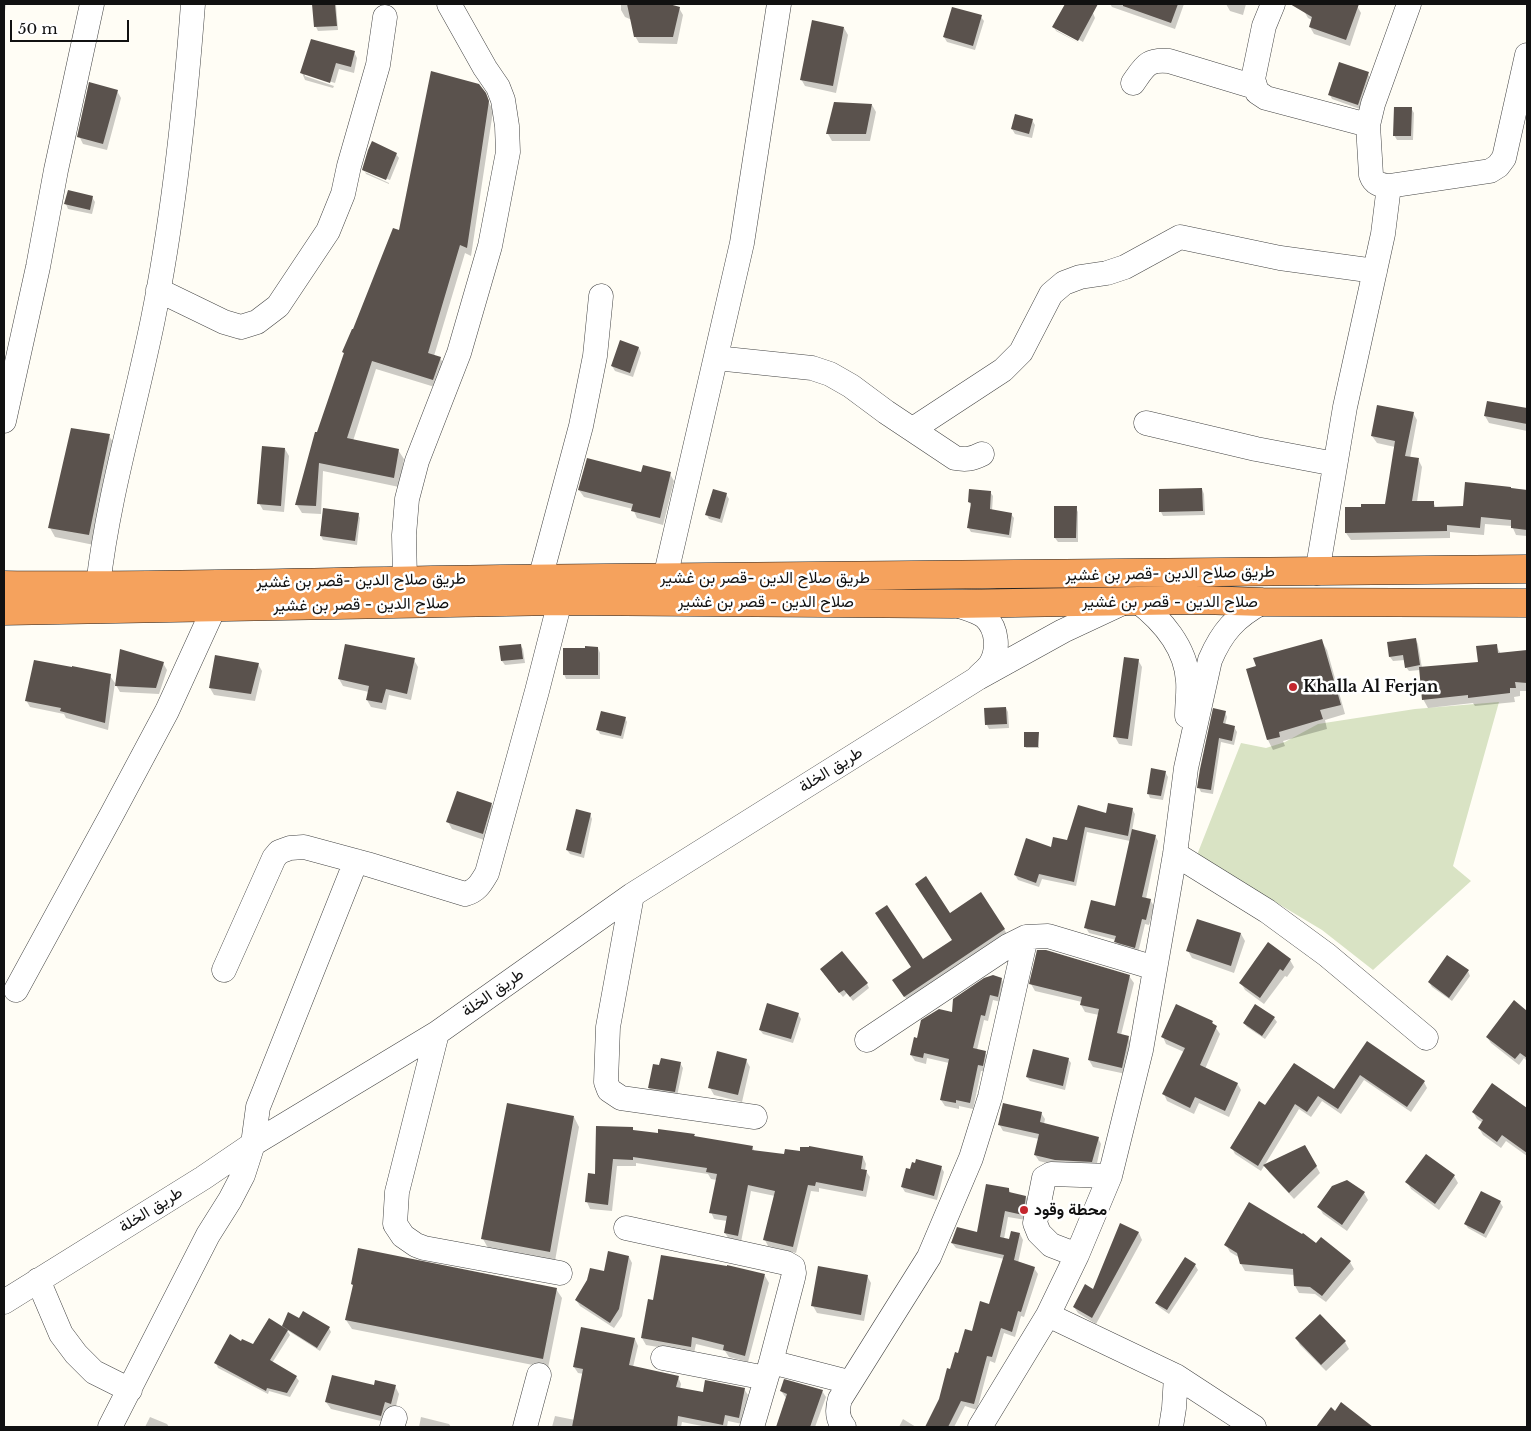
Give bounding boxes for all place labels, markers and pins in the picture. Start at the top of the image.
place label: Khalla Al Ferjan [1303,677,1438,697]
marker: Khalla Al Ferjan [1287,681,1299,693]
place label: محطة وقود [1034,1200,1107,1220]
marker: محطة وقود [1018,1204,1030,1216]

